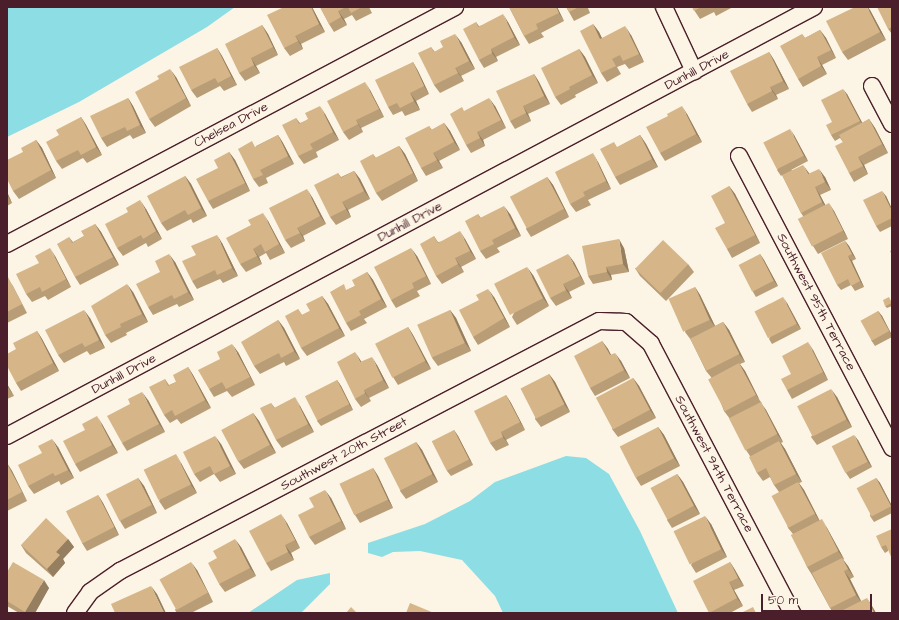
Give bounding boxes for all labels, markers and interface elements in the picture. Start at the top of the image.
street label: Dunhill Drive [662,47,732,93]
street label: Chelsea Drive [191,99,271,151]
street label: Dunhill Drive [375,199,445,245]
street label: Southwest 95th Terrace [773,231,859,373]
street label: Dunhill Drive [89,351,159,397]
street label: Southwest 94th Terrace [671,393,757,535]
street label: Southwest 20th Street [278,414,410,494]
scale bar [763,586,874,612]
text: 50 m [768,592,798,609]

